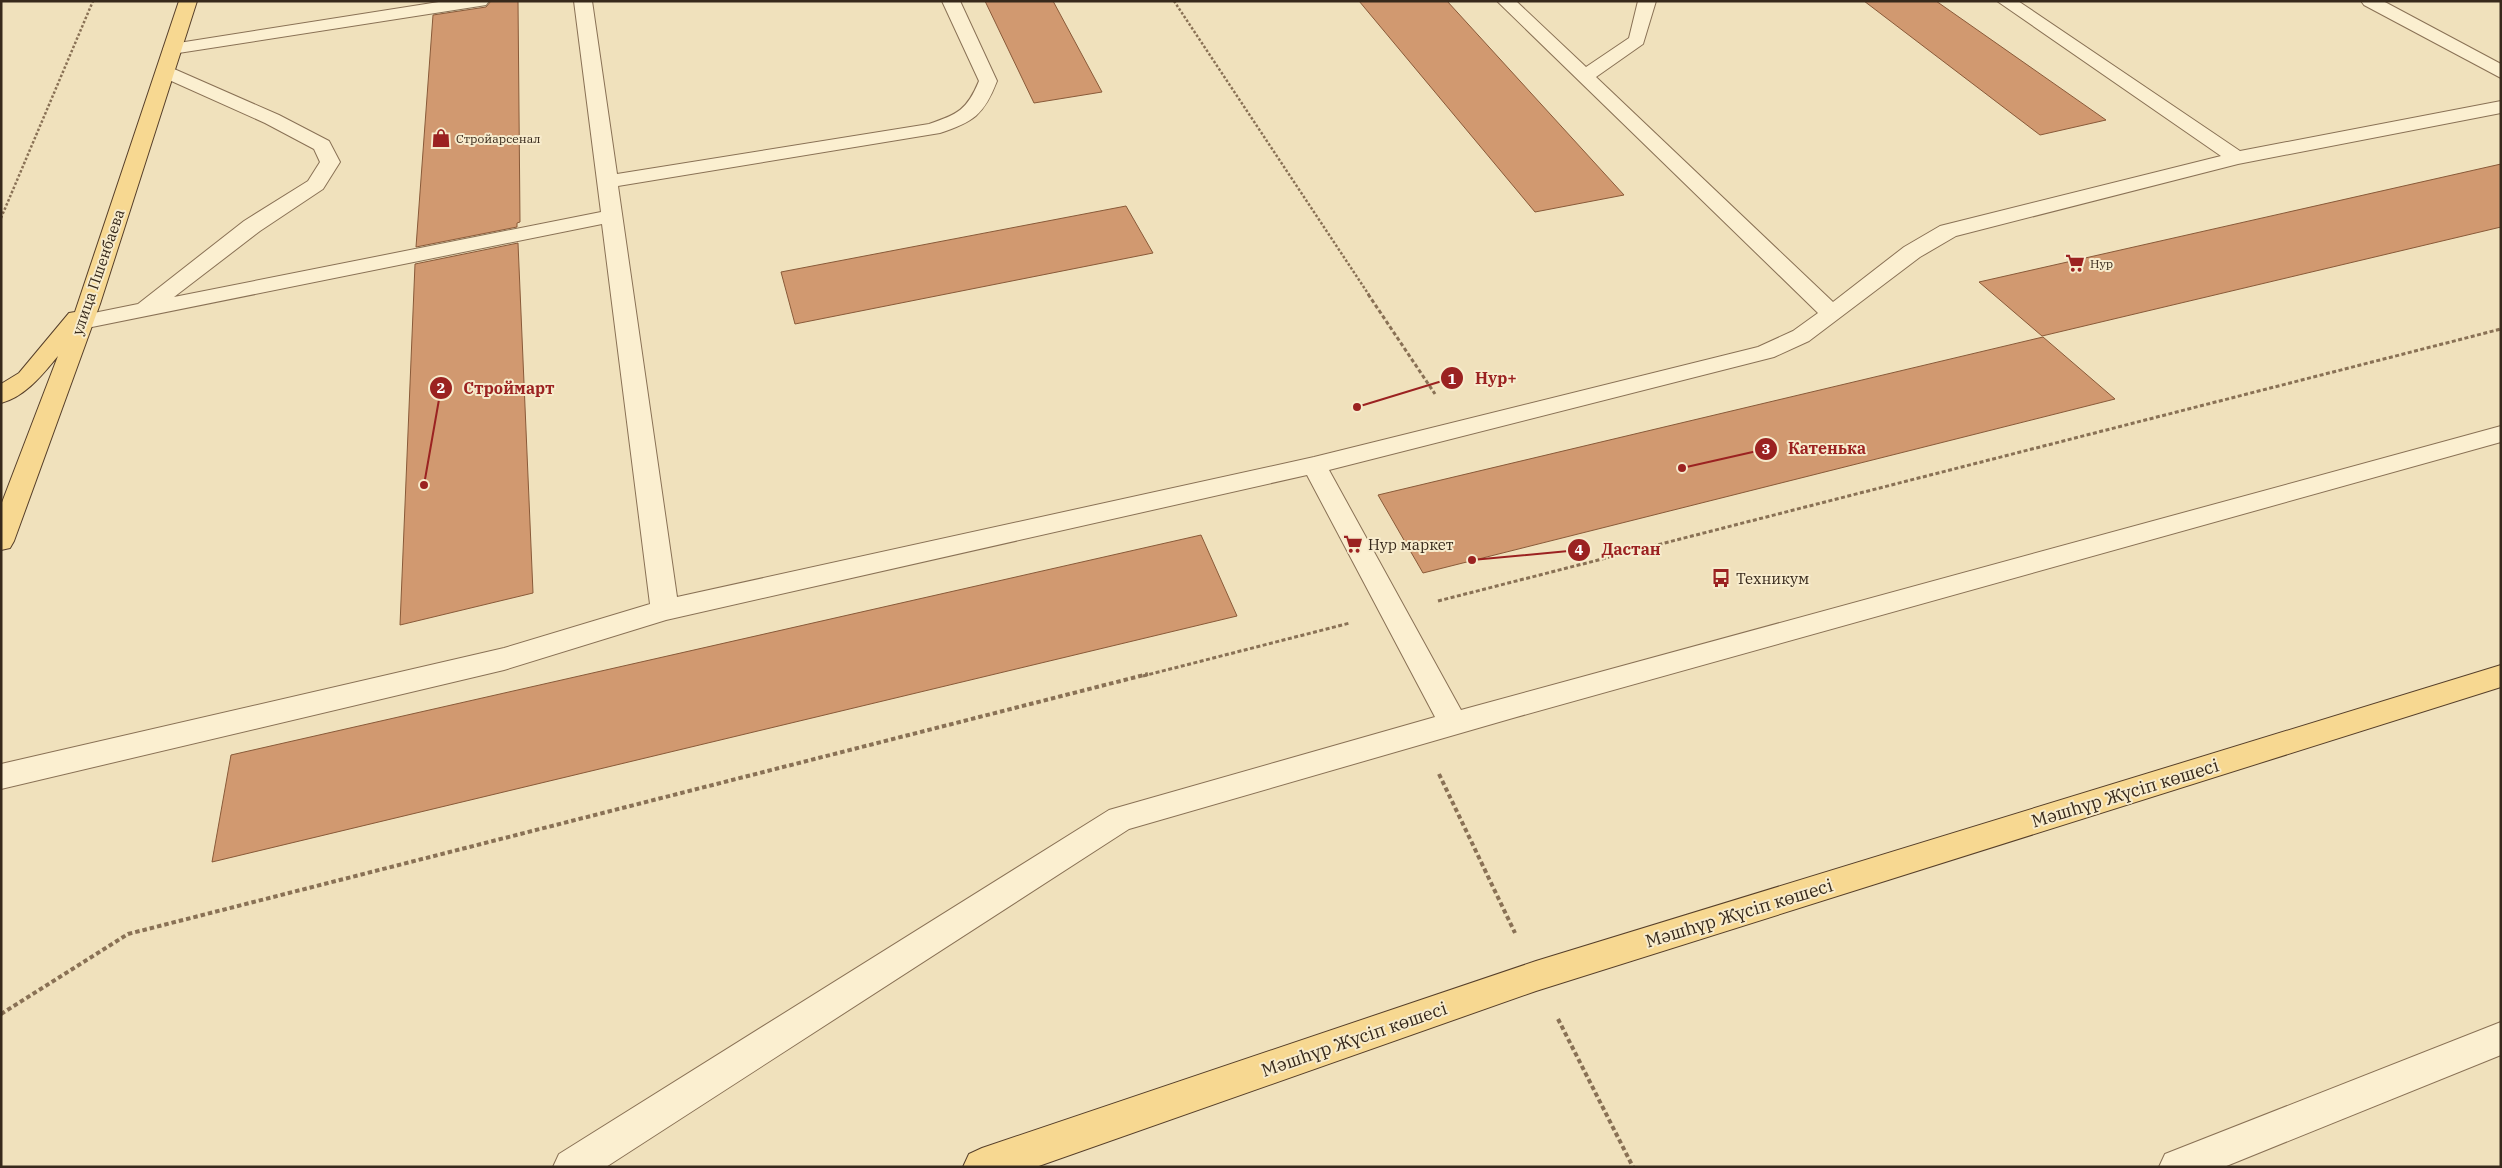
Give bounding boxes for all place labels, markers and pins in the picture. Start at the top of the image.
shop icon: Стройарсенал [430,127,452,149]
place label: Стройарсенал [456,131,541,146]
supermarket icon: Нур [2064,252,2086,274]
place label: Нур [2090,256,2113,271]
callout: Нур+ [1440,363,1527,394]
callout: Строймарт [429,373,565,404]
callout: Катенька [1753,433,1876,464]
supermarket icon: Нур маркет [1342,533,1364,555]
callout: Дастан [1566,534,1670,565]
place label: Нур маркет [1368,535,1454,554]
bus stop icon: Техникум [1710,567,1732,589]
place label: Техникум [1736,569,1809,588]

